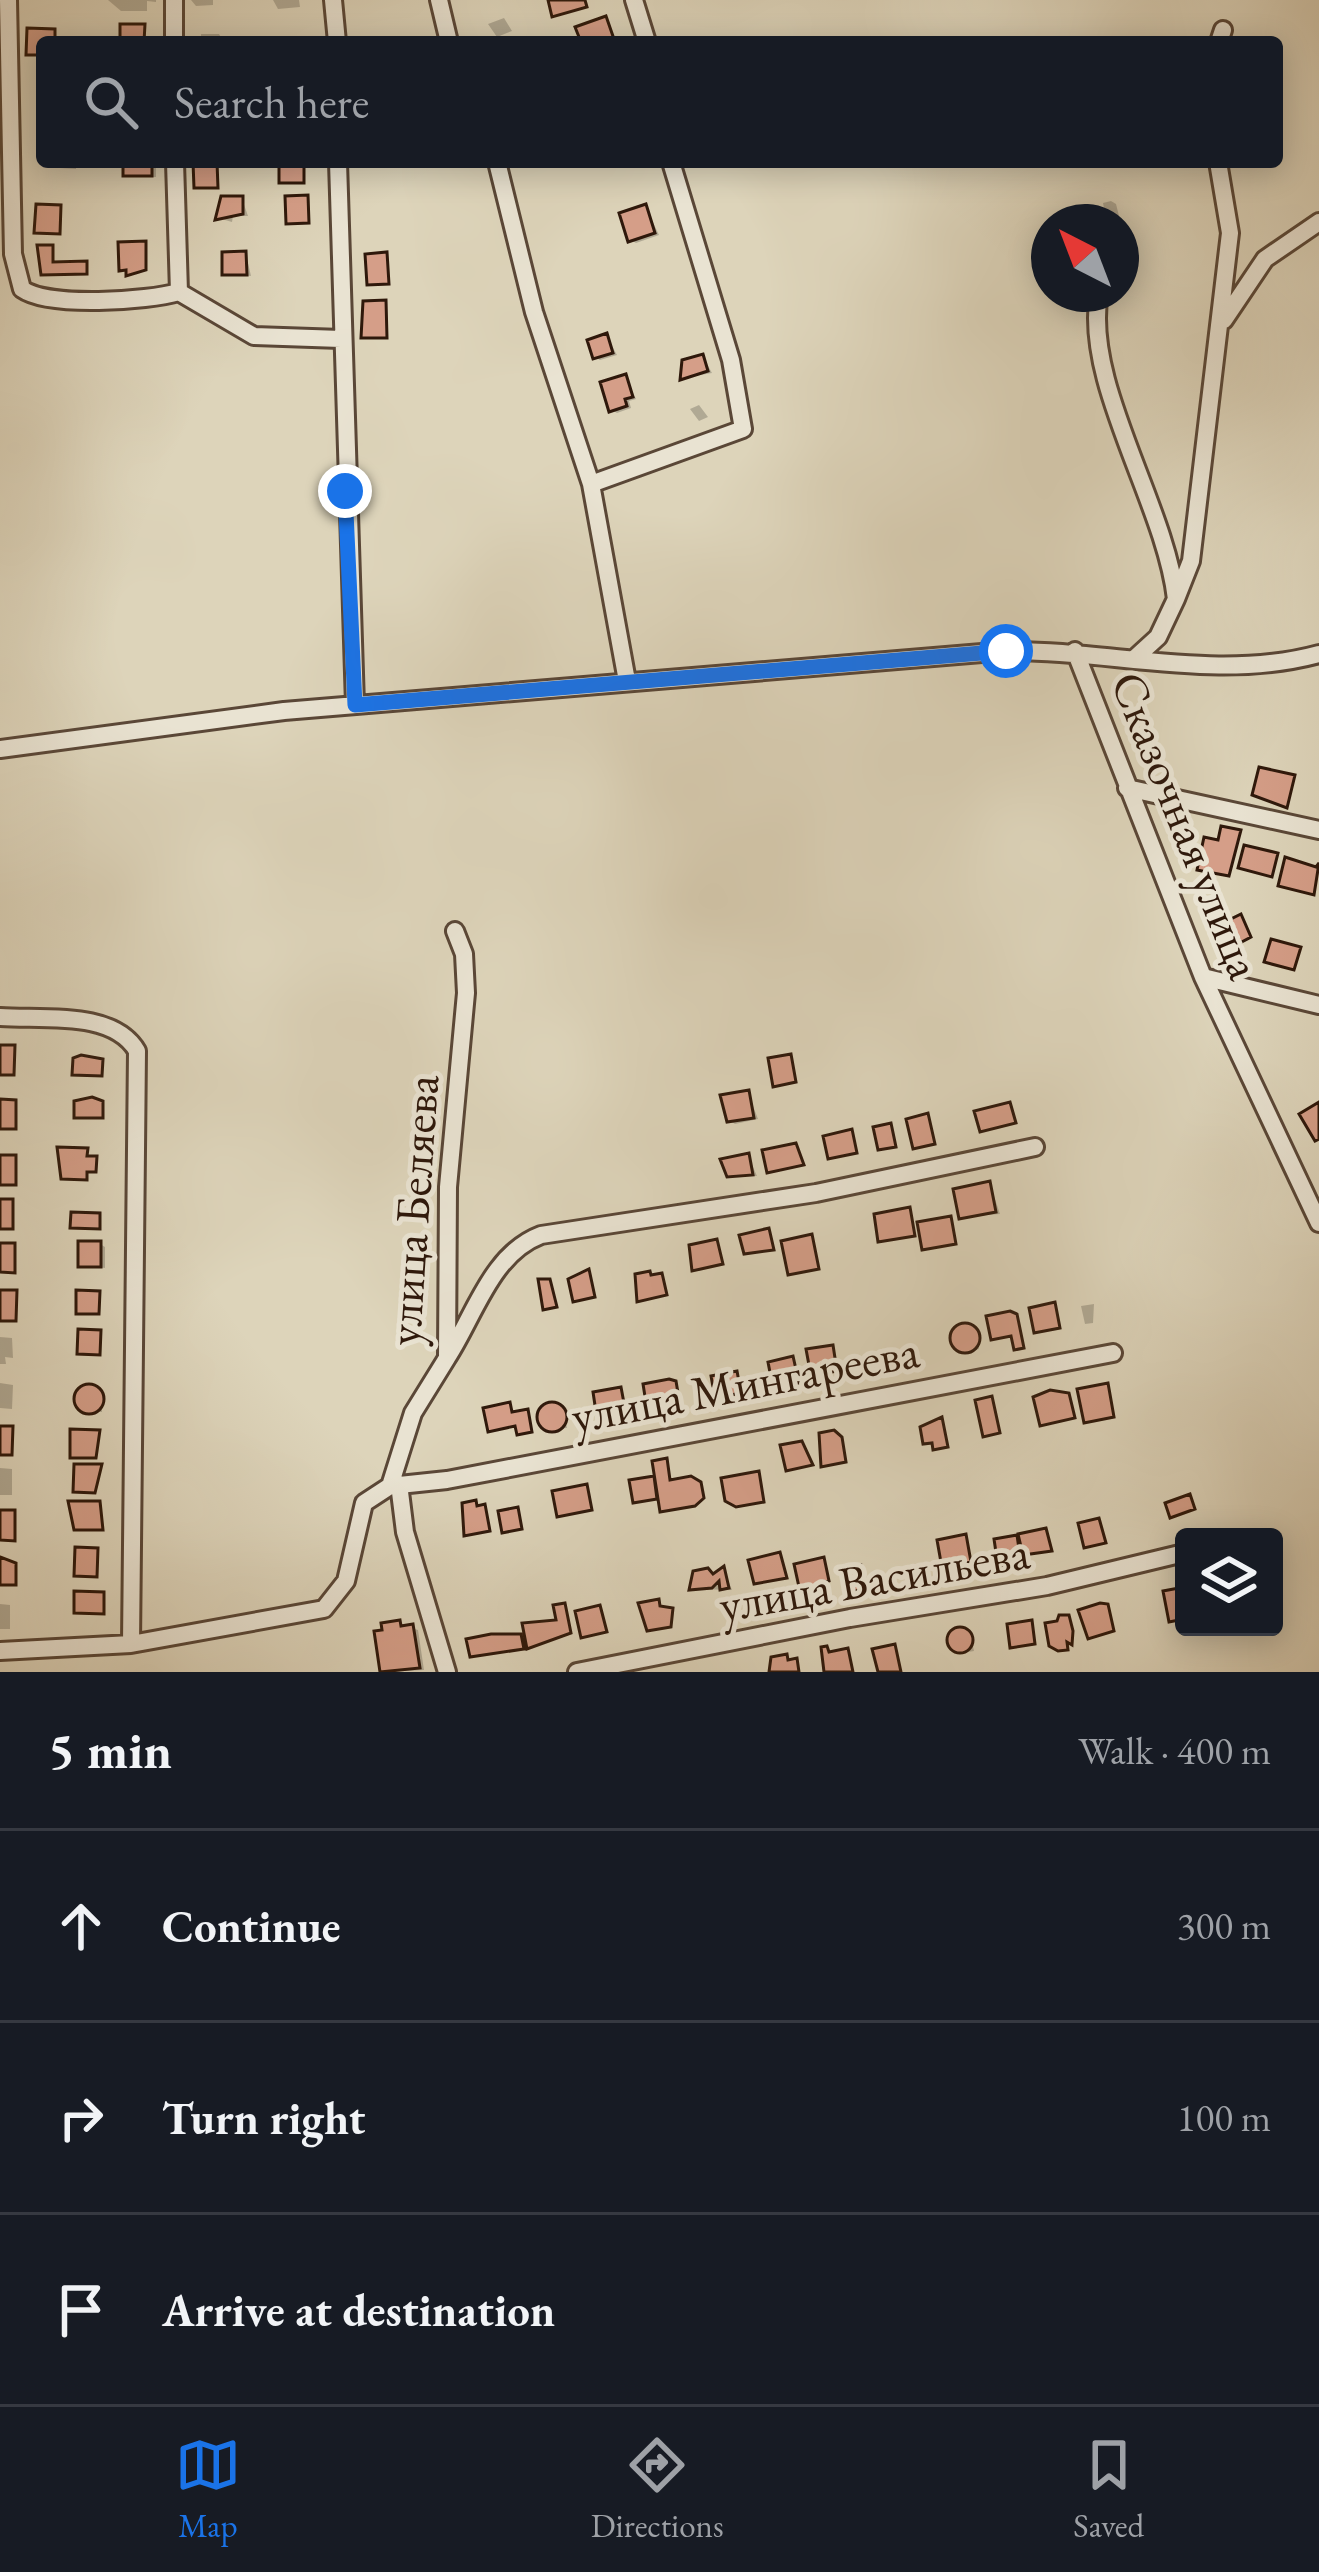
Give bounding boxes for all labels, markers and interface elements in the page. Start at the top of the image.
search box [36,36,1283,168]
icon: search [78,69,144,135]
text: Search here [174,73,369,131]
north arrow [1031,204,1139,312]
route end [318,464,372,518]
route start [979,624,1033,678]
street label: Сказочная улица [1097,662,1277,988]
street label: улица Беляева [372,1072,452,1348]
street label: улица Мингареева [566,1319,925,1447]
street label: улица Васильева [714,1520,1035,1636]
map controls [1175,1528,1283,1636]
button: layers [1175,1528,1283,1636]
text: 5 min [48,1717,172,1783]
text: Walk · 400 m [1078,1725,1271,1776]
icon: ahead [48,1893,114,1959]
text: Continue [162,1897,340,1955]
text: 300 m [1177,1900,1271,1951]
icon: right [48,2085,114,2151]
text: Turn right [162,2089,365,2147]
text: 100 m [1177,2092,1271,2143]
icon: arrive [48,2277,114,2343]
text: Arrive at destination [162,2281,555,2339]
tab: Map [175,2432,241,2547]
tab: Directions [591,2432,724,2547]
tab: Saved [1073,2432,1144,2547]

